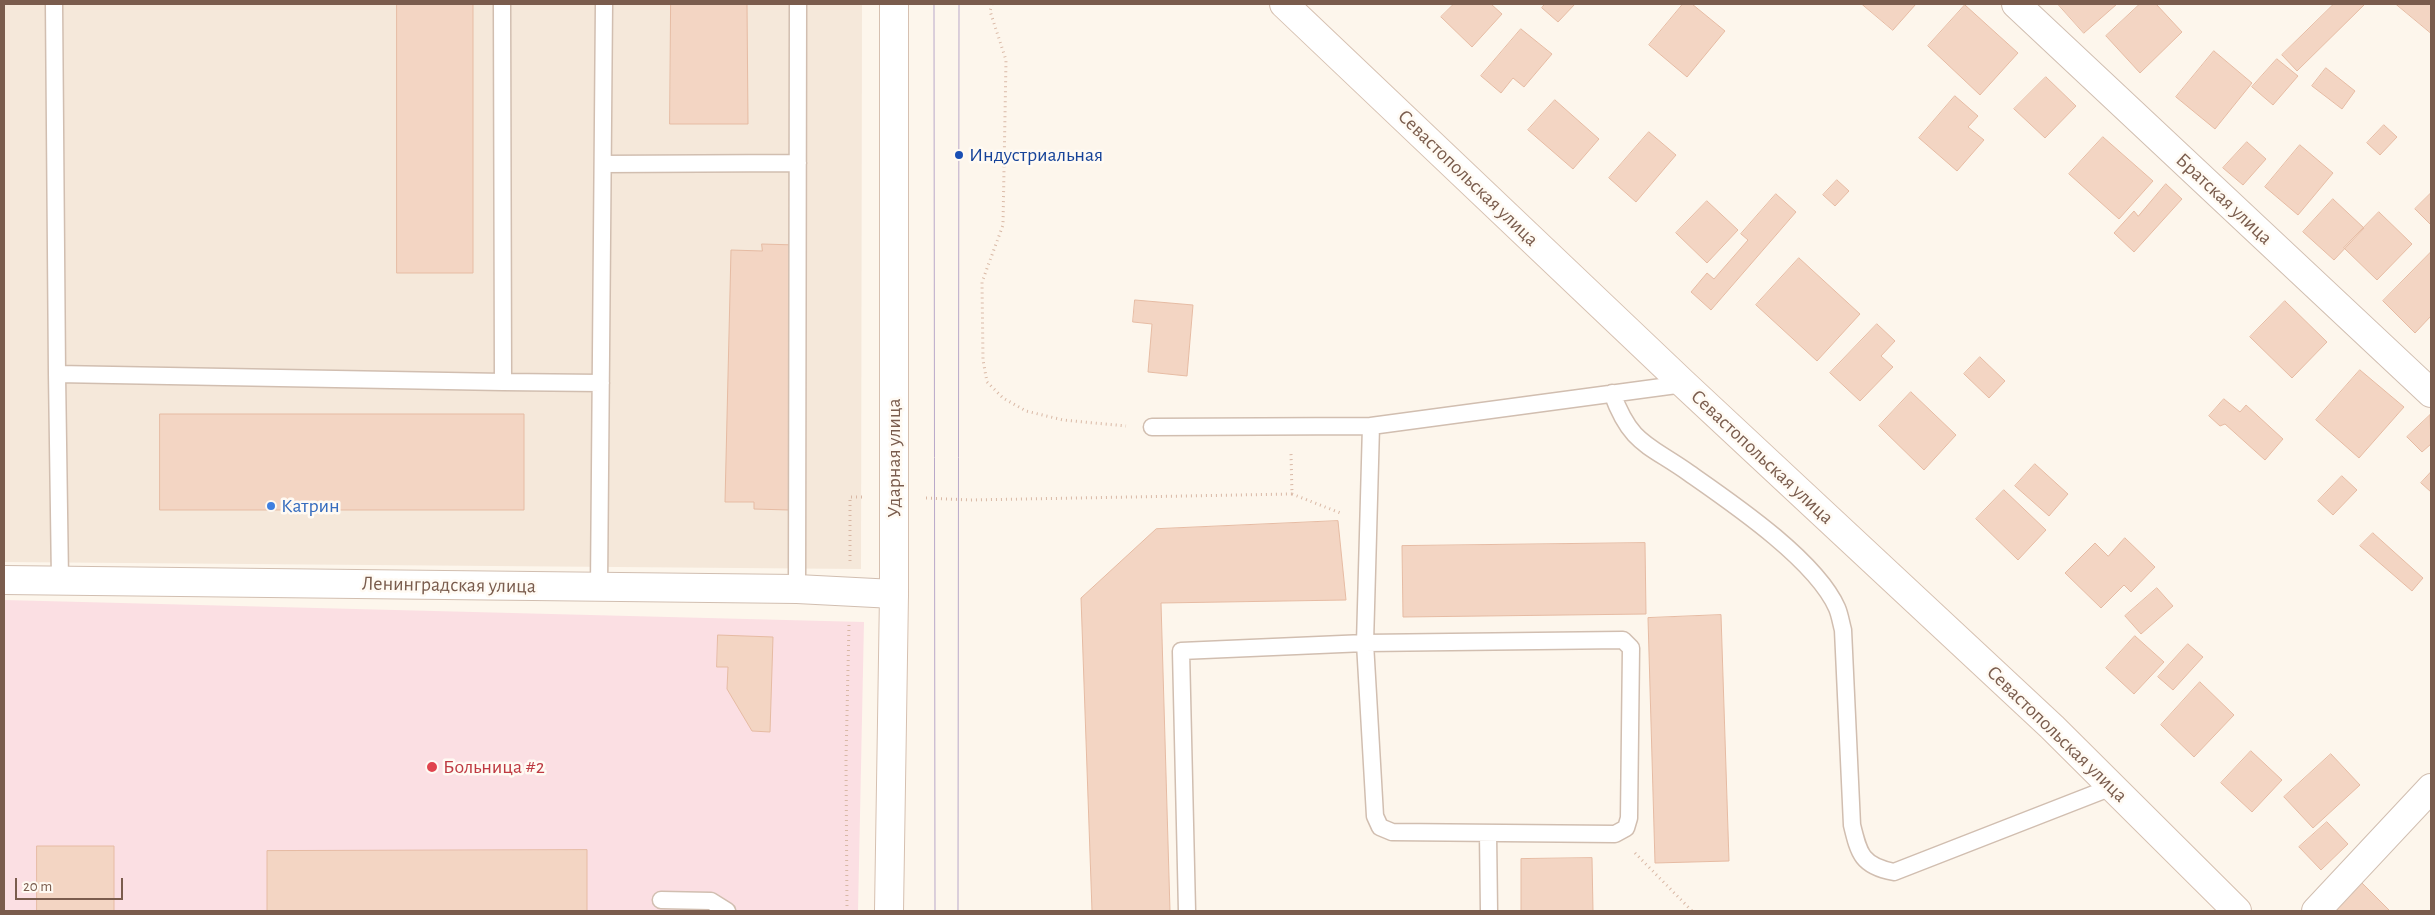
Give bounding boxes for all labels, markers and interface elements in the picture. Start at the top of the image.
street label: Севастопольская улица [1393,105,1543,251]
place label: Индустриальная [969,143,1103,167]
street label: Братская улица [2171,148,2277,250]
marker: Индустриальная [953,149,965,161]
street label: Севастопольская улица [1686,385,1838,529]
street label: Ударная улица [882,398,906,518]
place label: Катрин [281,494,340,518]
marker: Катрин [265,500,277,512]
street label: Ленинградская улица [362,571,536,599]
street label: Севастопольская улица [1982,661,2132,807]
place label: Больница #2 [443,755,545,779]
marker: Больница #2 [425,760,439,774]
scale bar [18,868,125,900]
text: 20 m [23,879,52,894]

